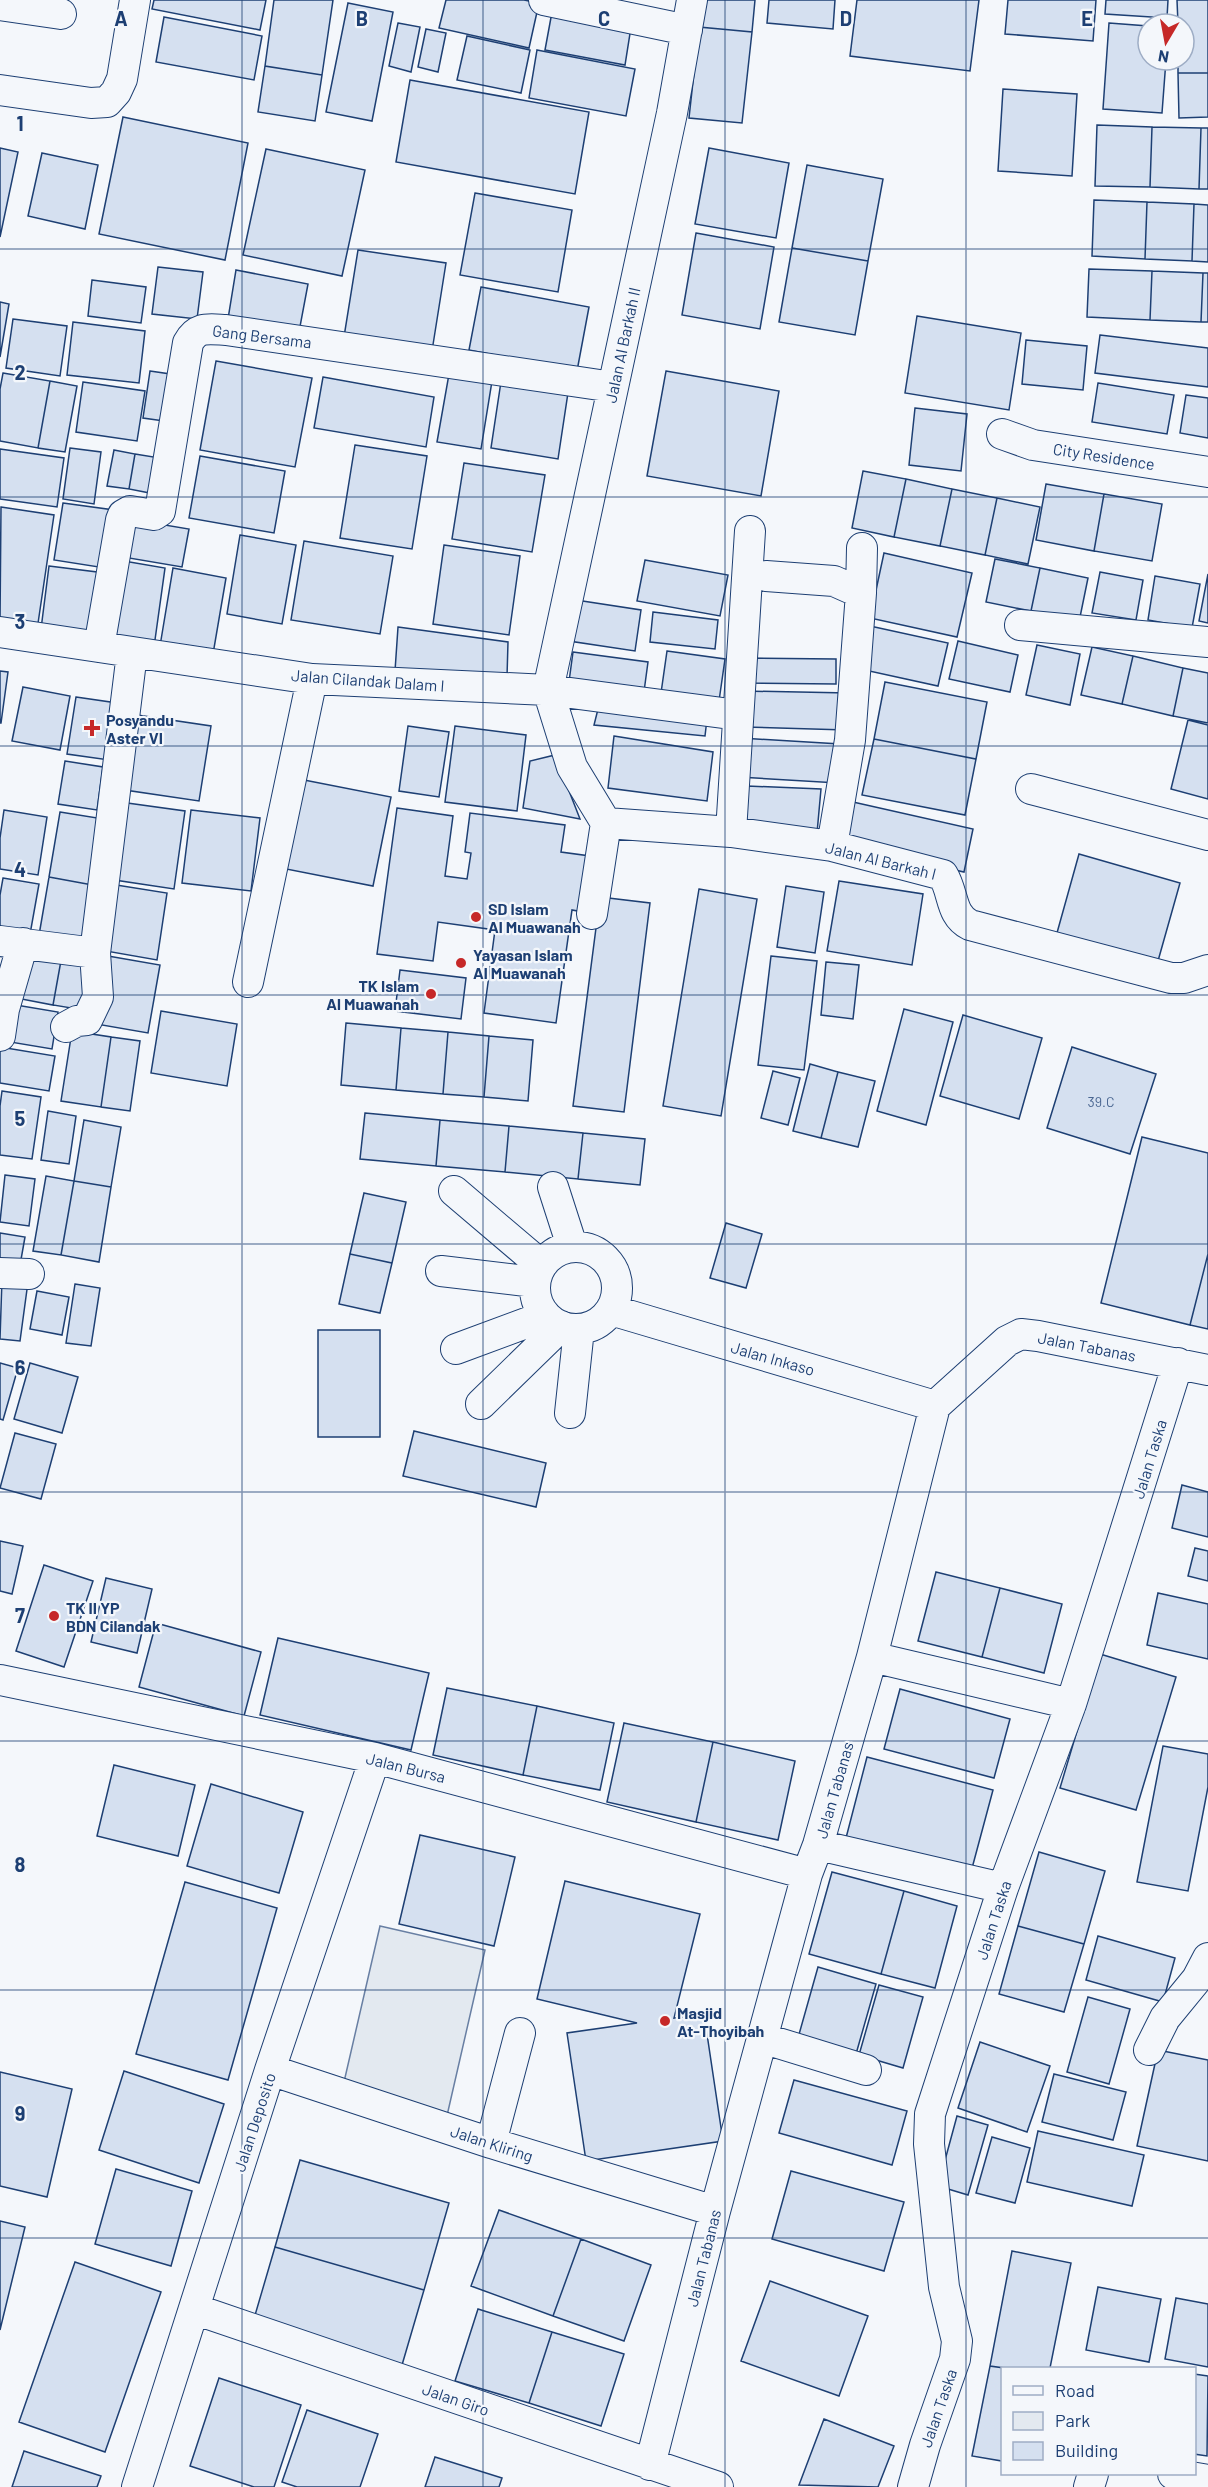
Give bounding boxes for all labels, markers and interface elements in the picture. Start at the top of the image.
text: A [114,6,128,30]
text: B [356,6,368,30]
text: C [598,6,610,30]
text: D [840,6,852,30]
text: E [1081,6,1093,30]
north arrow [1136,12,1196,72]
text: N [1156,47,1170,68]
text: 1 [16,111,24,135]
street label: Jalan Al Barkah II [600,285,644,405]
street label: Gang Bersama [211,320,313,352]
text: 2 [14,360,26,384]
street label: City Residence [1052,439,1156,473]
text: 3 [15,609,25,633]
street label: Jalan Cilandak Dalam I [291,665,445,695]
place label: Posyandu Aster VI [106,710,174,747]
marker: Posyandu Aster VI [83,719,101,737]
street label: Jalan Al Barkah I [824,837,938,883]
text: 4 [14,857,26,881]
place label: SD Islam Al Muawanah [488,899,581,936]
marker: SD Islam Al Muawanah [469,910,483,924]
place label: Yayasan Islam Al Muawanah [473,945,573,982]
marker: Yayasan Islam Al Muawanah [454,956,468,970]
place label: TK Islam Al Muawanah [326,976,419,1013]
marker: TK Islam Al Muawanah [424,987,438,1001]
house number: 39.C [1088,1093,1114,1110]
text: 5 [15,1106,26,1130]
street label: Jalan Tabanas [1036,1327,1138,1365]
street label: Jalan Inkaso [729,1337,817,1379]
text: 6 [15,1355,26,1379]
street label: Jalan Taska [1128,1417,1170,1501]
place label: TK II YP BDN Cilandak [66,1598,161,1635]
text: 7 [15,1603,25,1627]
marker: TK II YP BDN Cilandak [47,1609,61,1623]
street label: Jalan Tabanas [811,1740,857,1840]
street label: Jalan Bursa [364,1748,448,1786]
text: 8 [15,1852,26,1876]
street label: Jalan Taska [971,1878,1015,1962]
place label: Masjid At-Thoyibah [677,2003,764,2040]
marker: Masjid At-Thoyibah [658,2014,672,2028]
street label: Jalan Deposito [229,2070,279,2174]
text: 9 [15,2101,25,2125]
street label: Jalan Kliring [448,2121,536,2165]
street label: Jalan Tabanas [682,2207,724,2309]
street label: Jalan Taska [916,2366,960,2450]
legend [1001,2367,1196,2475]
street label: Jalan Giro [420,2379,492,2419]
text: Road [1055,2379,1095,2401]
text: Park [1055,2409,1090,2431]
text: Building [1055,2439,1118,2461]

